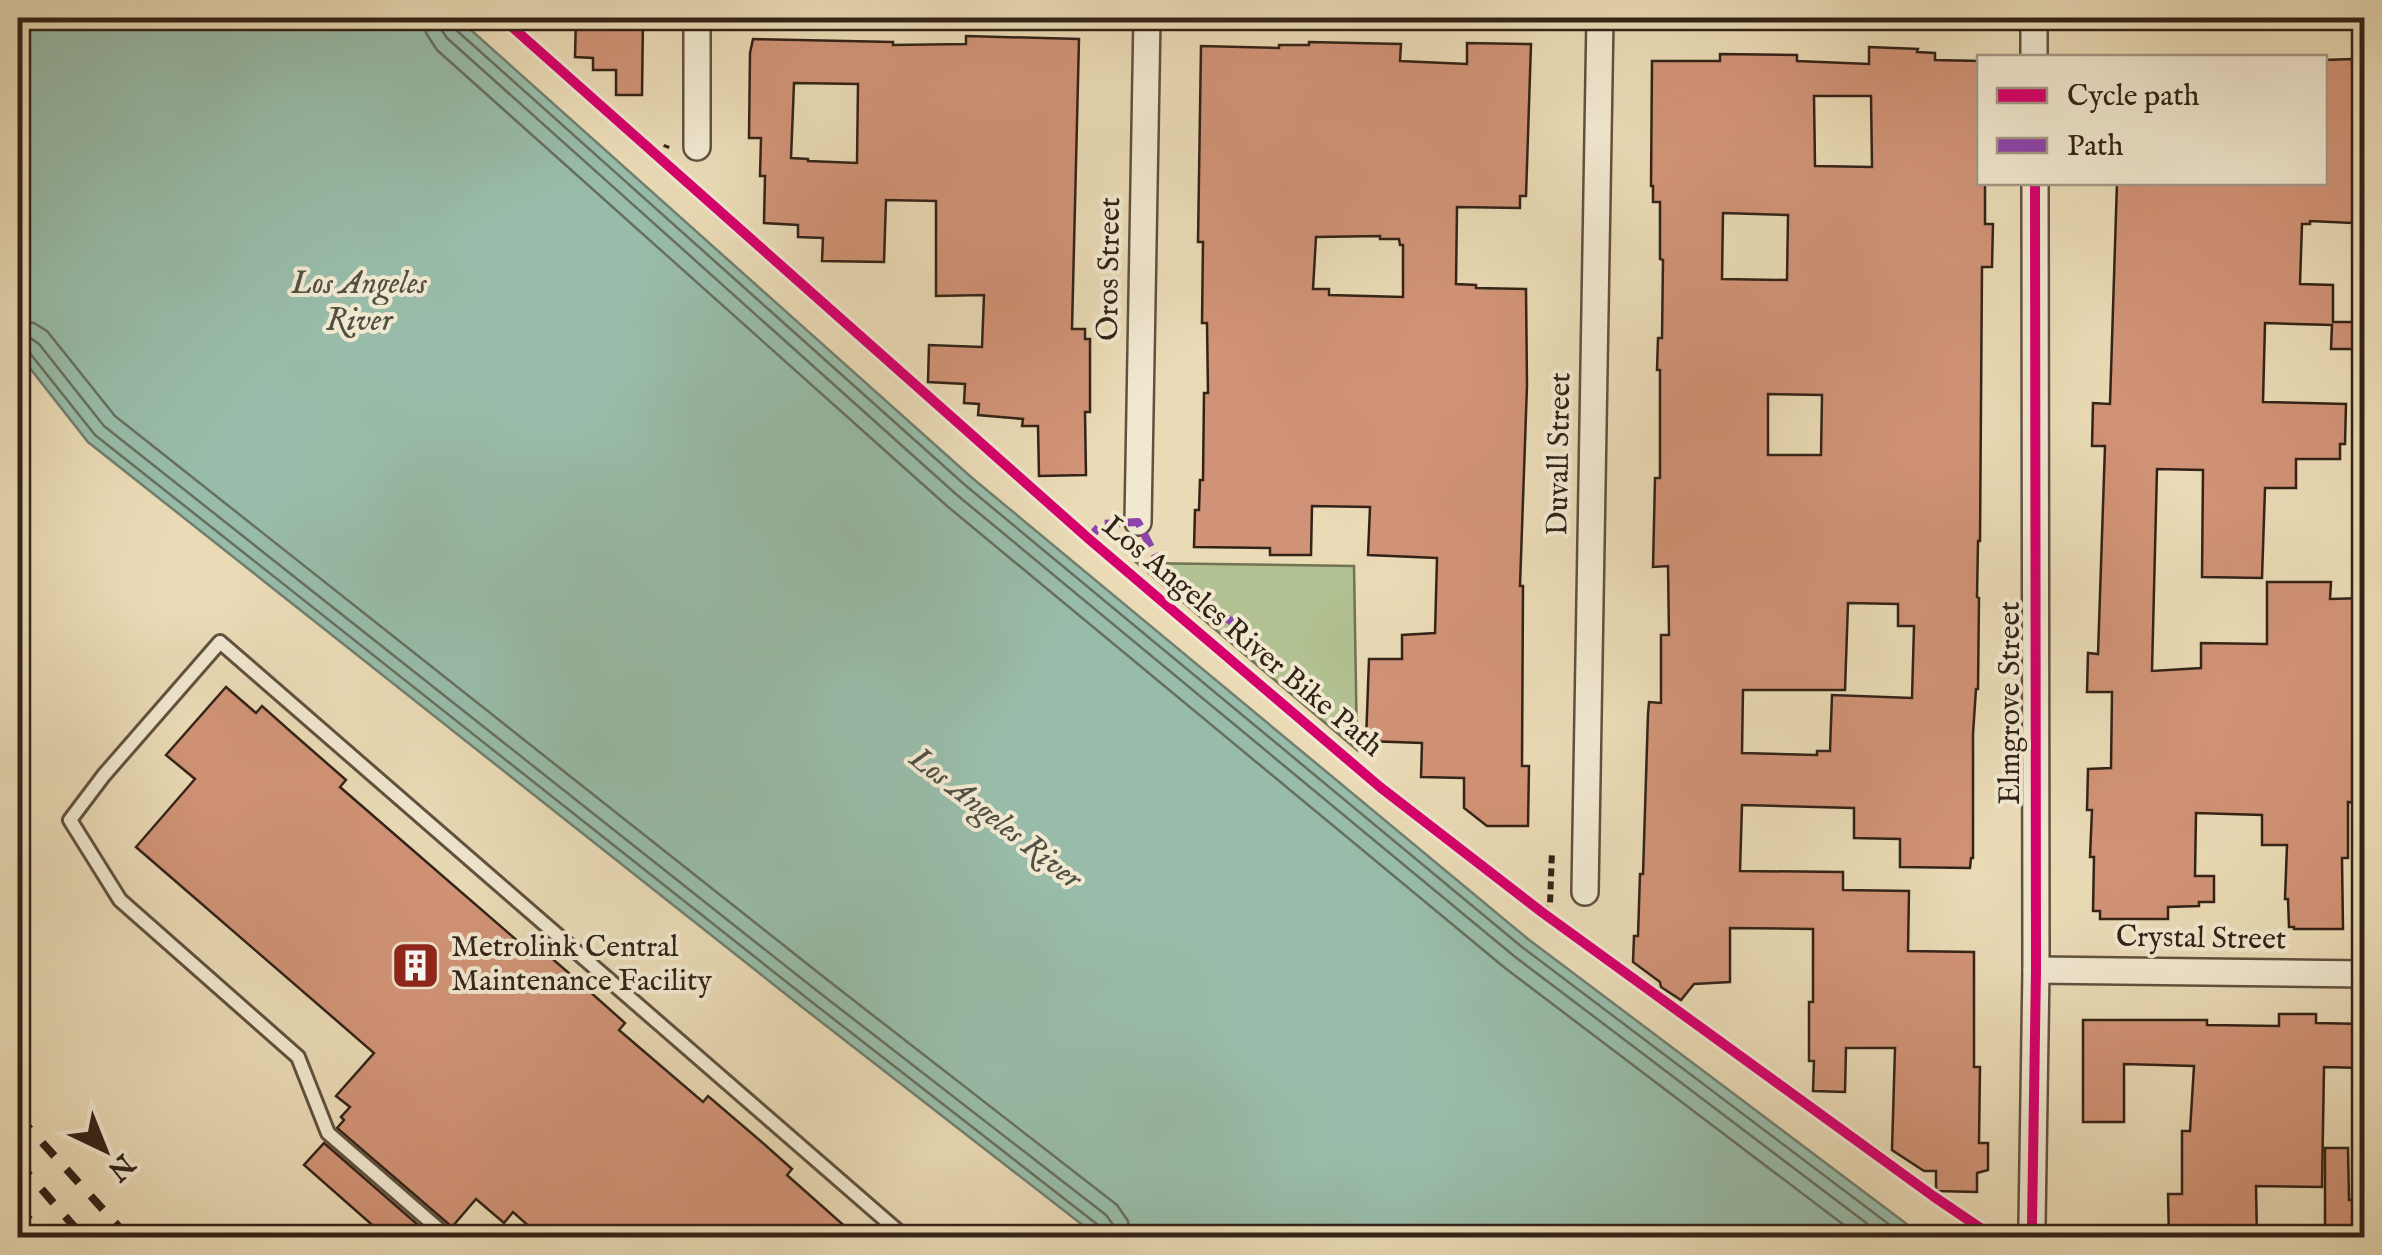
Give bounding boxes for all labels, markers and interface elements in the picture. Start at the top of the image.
legend [1977,55,2327,185]
text: Cycle path [2067,78,2200,116]
text: Path [2067,128,2123,166]
street label: Oros Street [1090,197,1130,341]
water label: Los Angeles River [290,264,428,342]
street label: Duvall Street [1540,372,1580,536]
street label: Los Angeles River Bike Path [1094,508,1390,766]
street label: Elmgrove Street [1992,601,2030,805]
water label: Los Angeles River [899,738,1092,901]
street label: Crystal Street [2116,919,2286,959]
place label: Metrolink Central Maintenance Facility [451,929,712,1001]
building icon: Metrolink Central Maintenance Facility [390,939,442,991]
north arrow [55,1100,155,1200]
text: N [100,1145,142,1188]

